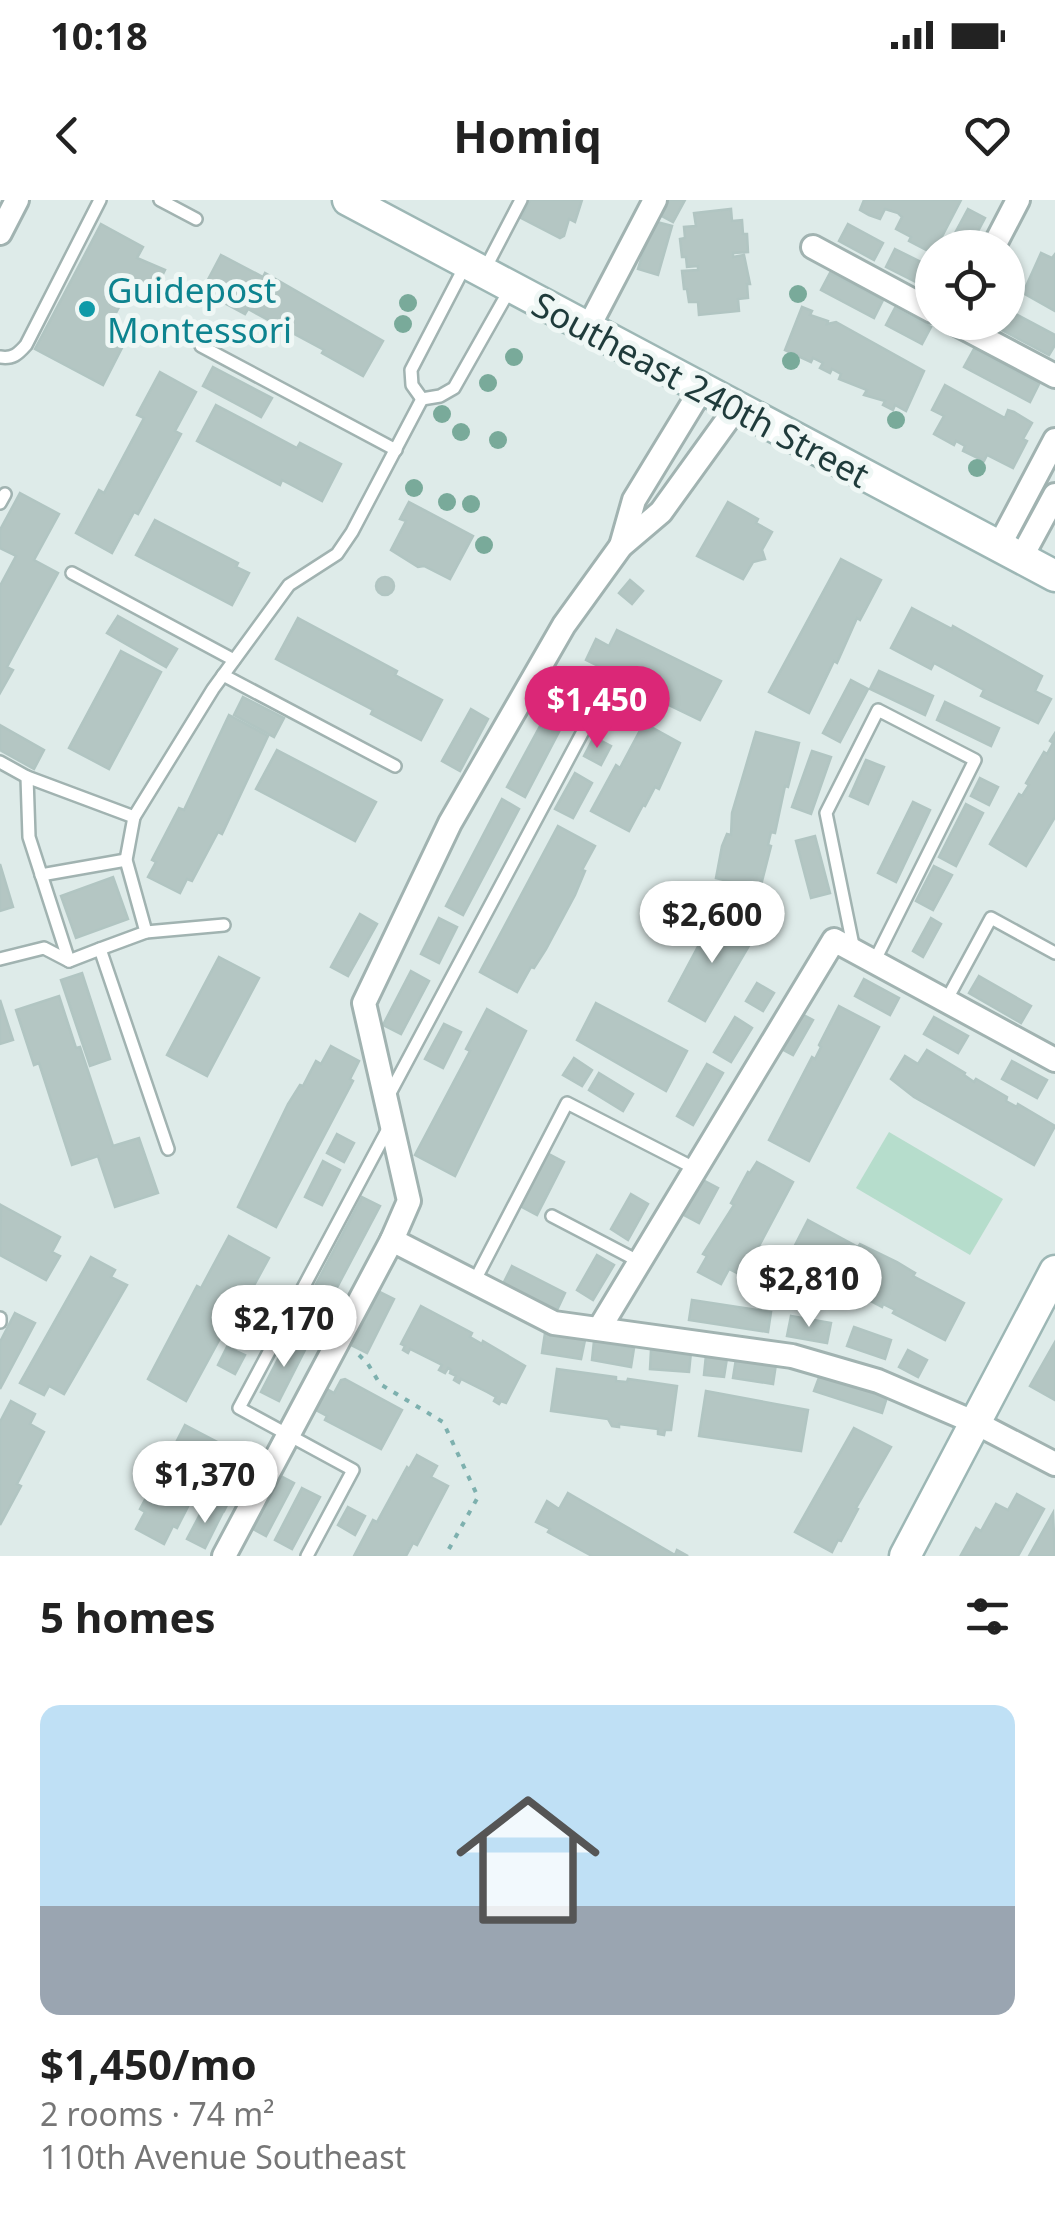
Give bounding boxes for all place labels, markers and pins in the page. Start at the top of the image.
place label: Guidepost Montessori [107,266,292,353]
marker: Guidepost Montessori [76,298,98,320]
pin: $1,450 [516,666,678,751]
pin: $2,600 [631,881,793,966]
pin: $2,810 [728,1245,890,1330]
pin: $2,170 [203,1285,365,1370]
pin: $1,370 [124,1441,286,1526]

